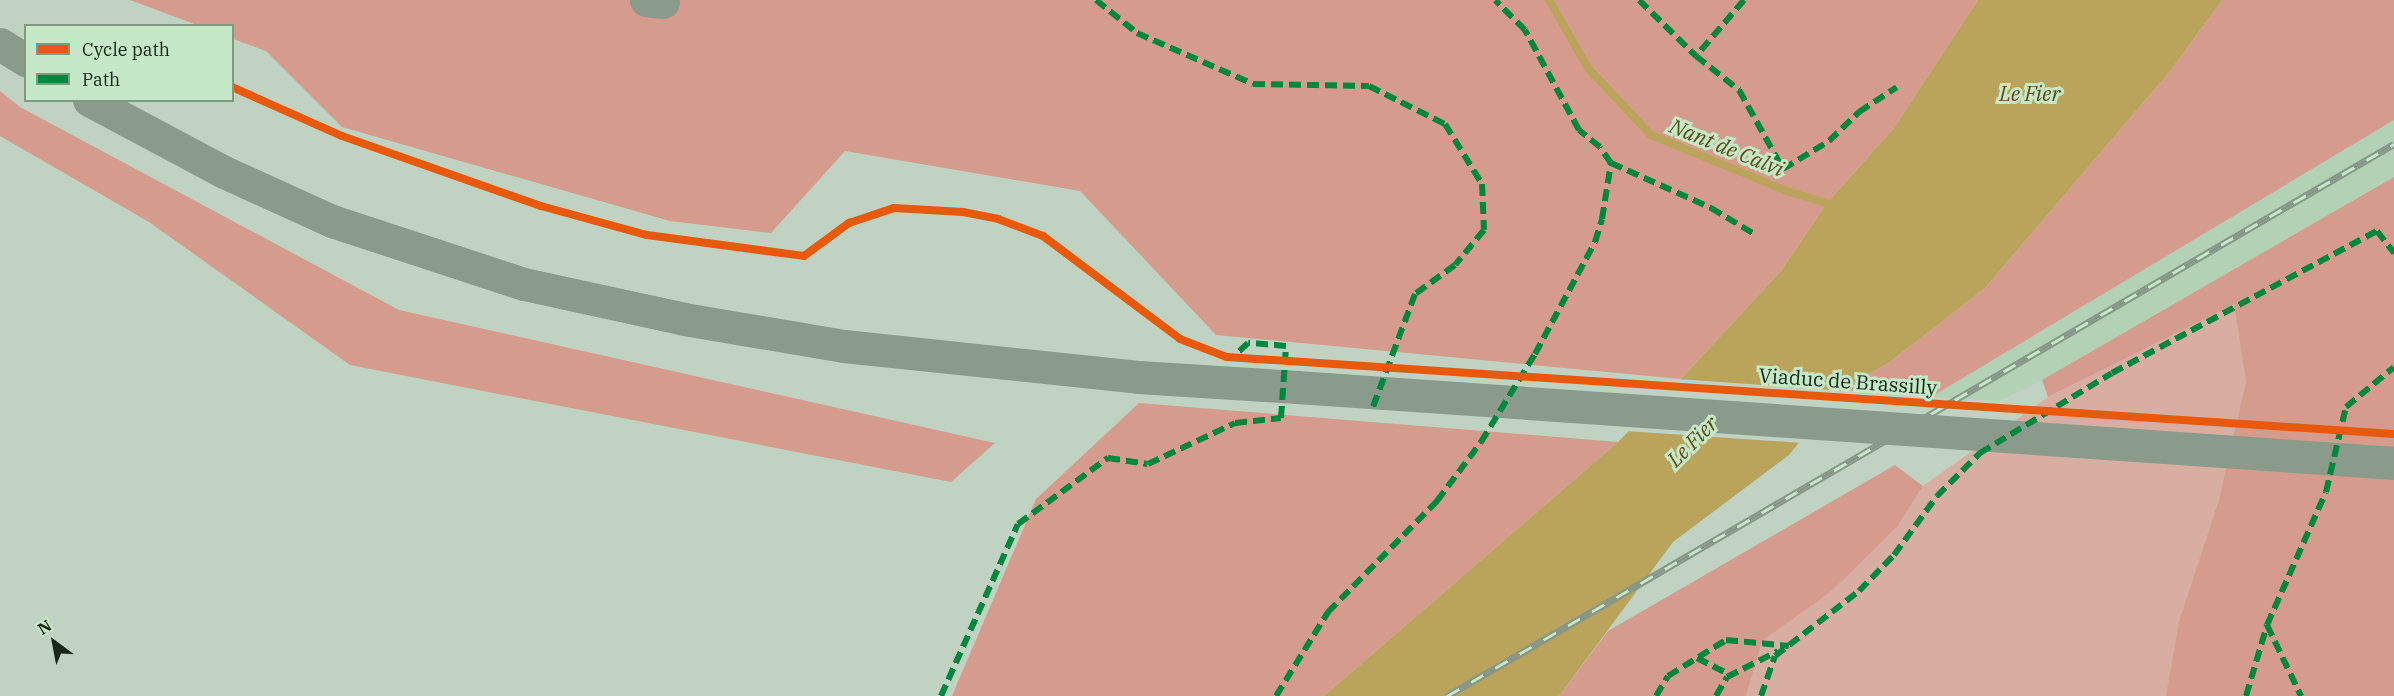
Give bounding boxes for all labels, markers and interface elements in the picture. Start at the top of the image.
legend [24,24,234,102]
text: Cycle path [82,38,170,61]
text: Path [82,68,120,91]
water label: Le Fier [1999,80,2061,106]
water label: Nant de Calvi [1666,113,1788,181]
street label: Viaduc de Brassilly [1758,363,1938,399]
water label: Le Fier [1661,410,1723,472]
north arrow [24,612,84,672]
text: N [34,615,55,639]

